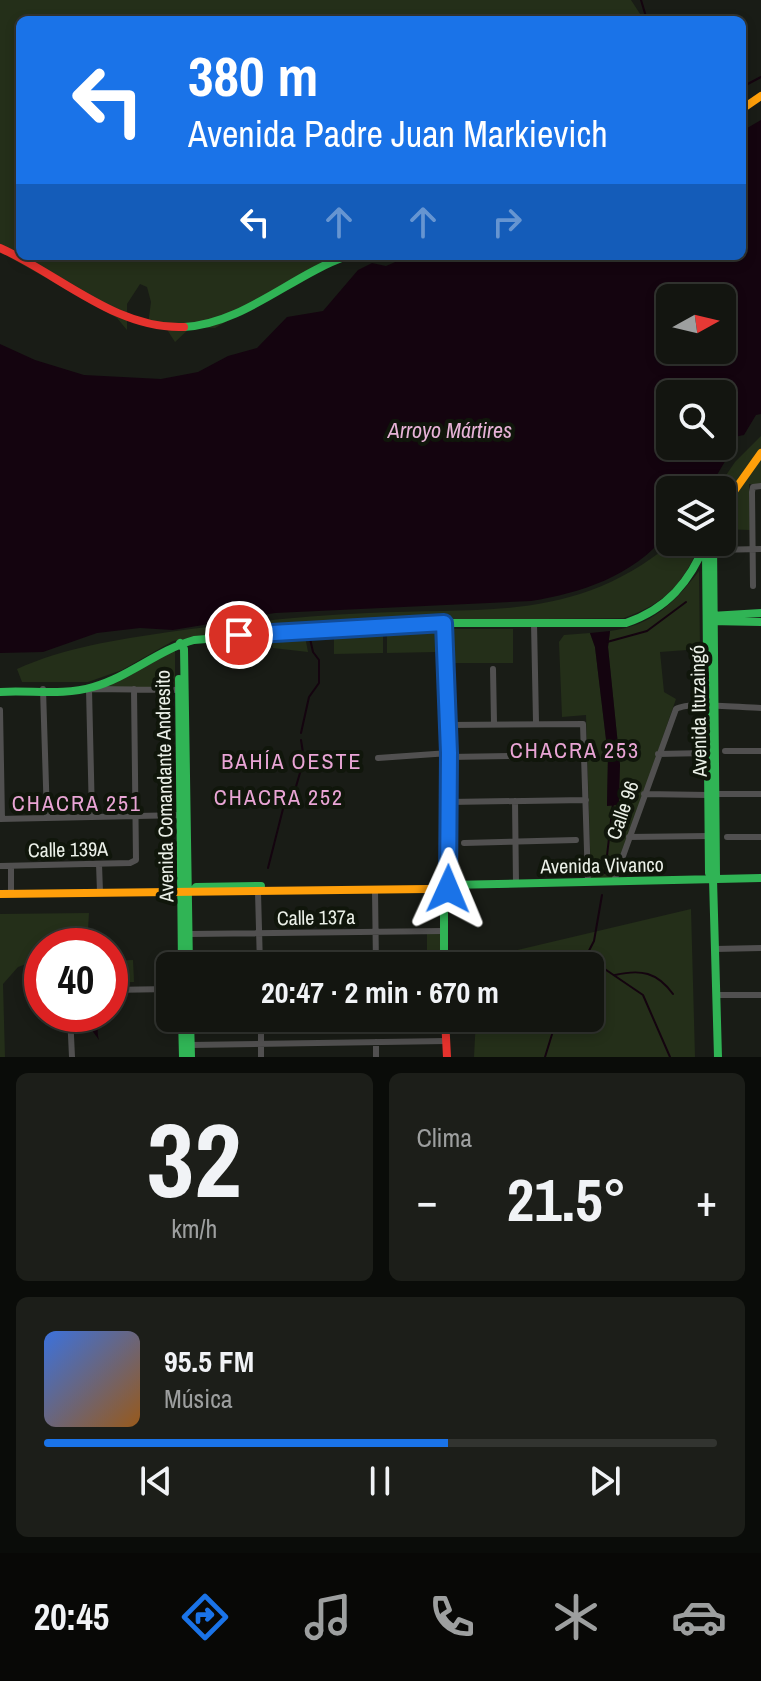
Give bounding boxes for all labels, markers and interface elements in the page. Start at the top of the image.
text: 380 m [188,38,318,113]
icon: left [56,48,160,152]
text: Avenida Padre Juan Markievich [188,110,608,158]
icon: left [233,200,277,244]
icon: ahead [317,200,361,244]
icon: ahead [401,200,445,244]
icon: right [485,200,529,244]
north arrow [656,284,736,364]
map controls [656,284,736,556]
button: search [656,380,736,460]
water label: Arroyo Mártires [387,415,512,445]
button: layers [656,476,736,556]
pin [205,601,273,669]
icon: arrive [217,613,261,657]
street label: Avenida Ituzaingó [683,645,713,778]
street label: Avenida Comandante Andresito [148,670,180,903]
district label: CHACRA 253 [510,735,640,765]
district label: BAHÍA OESTE [221,746,363,776]
street label: Calle 96 [599,777,645,843]
district label: CHACRA 252 [214,782,344,812]
district label: CHACRA 251 [12,788,142,818]
street label: Calle 139A [28,835,108,863]
position arrow [406,847,490,931]
street label: Avenida Vivanco [539,850,664,880]
street label: Calle 137a [277,903,355,931]
speed limit sign: 40 [24,928,128,1032]
text: 20:47 · 2 min · 670 m [261,972,499,1012]
text: 32 [147,1089,242,1229]
text: Clima [417,1120,472,1155]
text: 21.5° [507,1159,627,1240]
text: − [417,1170,438,1230]
text: + [696,1170,717,1230]
text: km/h [171,1211,217,1246]
text: 95.5 FM [164,1341,254,1381]
text: Música [164,1381,233,1416]
icon: previous [134,1459,178,1503]
icon: pause [358,1459,402,1503]
icon: next [583,1459,627,1503]
icon: directions [177,1589,233,1645]
icon: music [300,1589,356,1645]
icon: phone [424,1589,480,1645]
icon: climate [548,1589,604,1645]
icon: car [671,1589,727,1645]
text: 20:45 [34,1593,109,1641]

